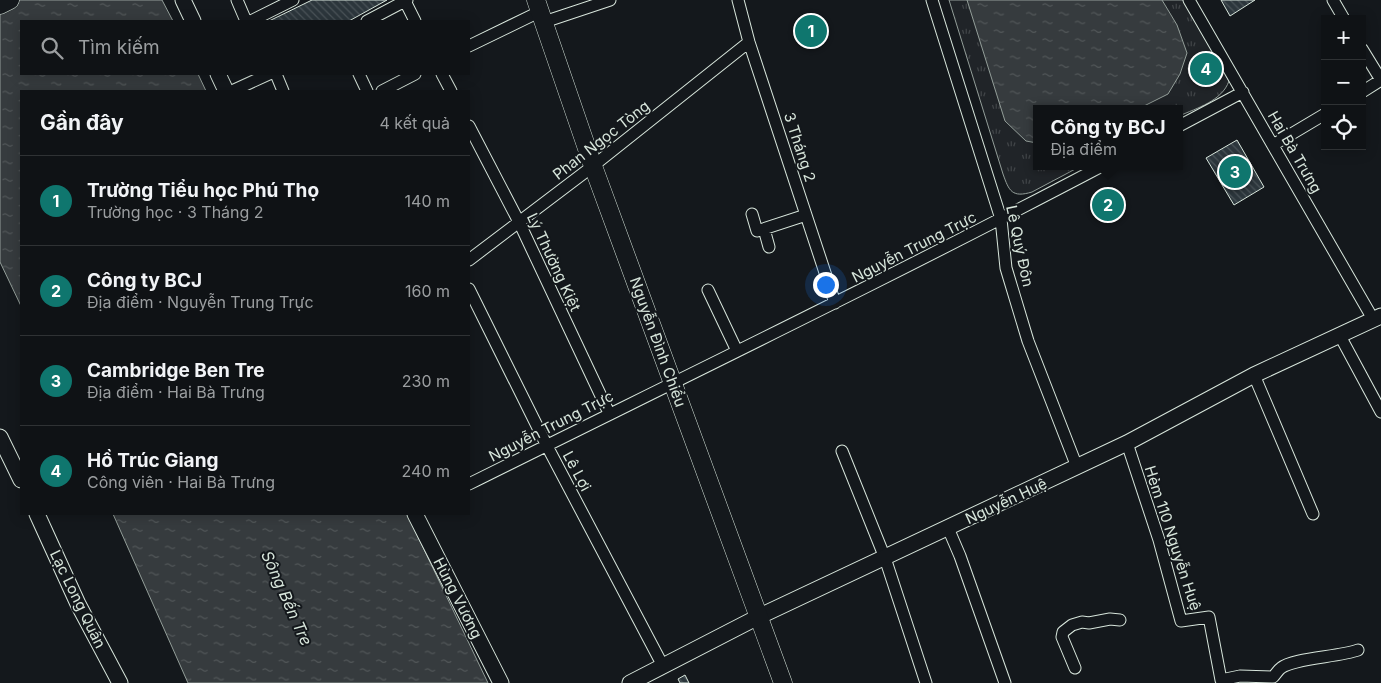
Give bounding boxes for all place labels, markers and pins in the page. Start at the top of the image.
pin: 1 [795,12,827,50]
pin: 4 [1190,50,1222,88]
pin: 3 [1219,153,1251,191]
pin: 2 [1092,186,1124,224]

